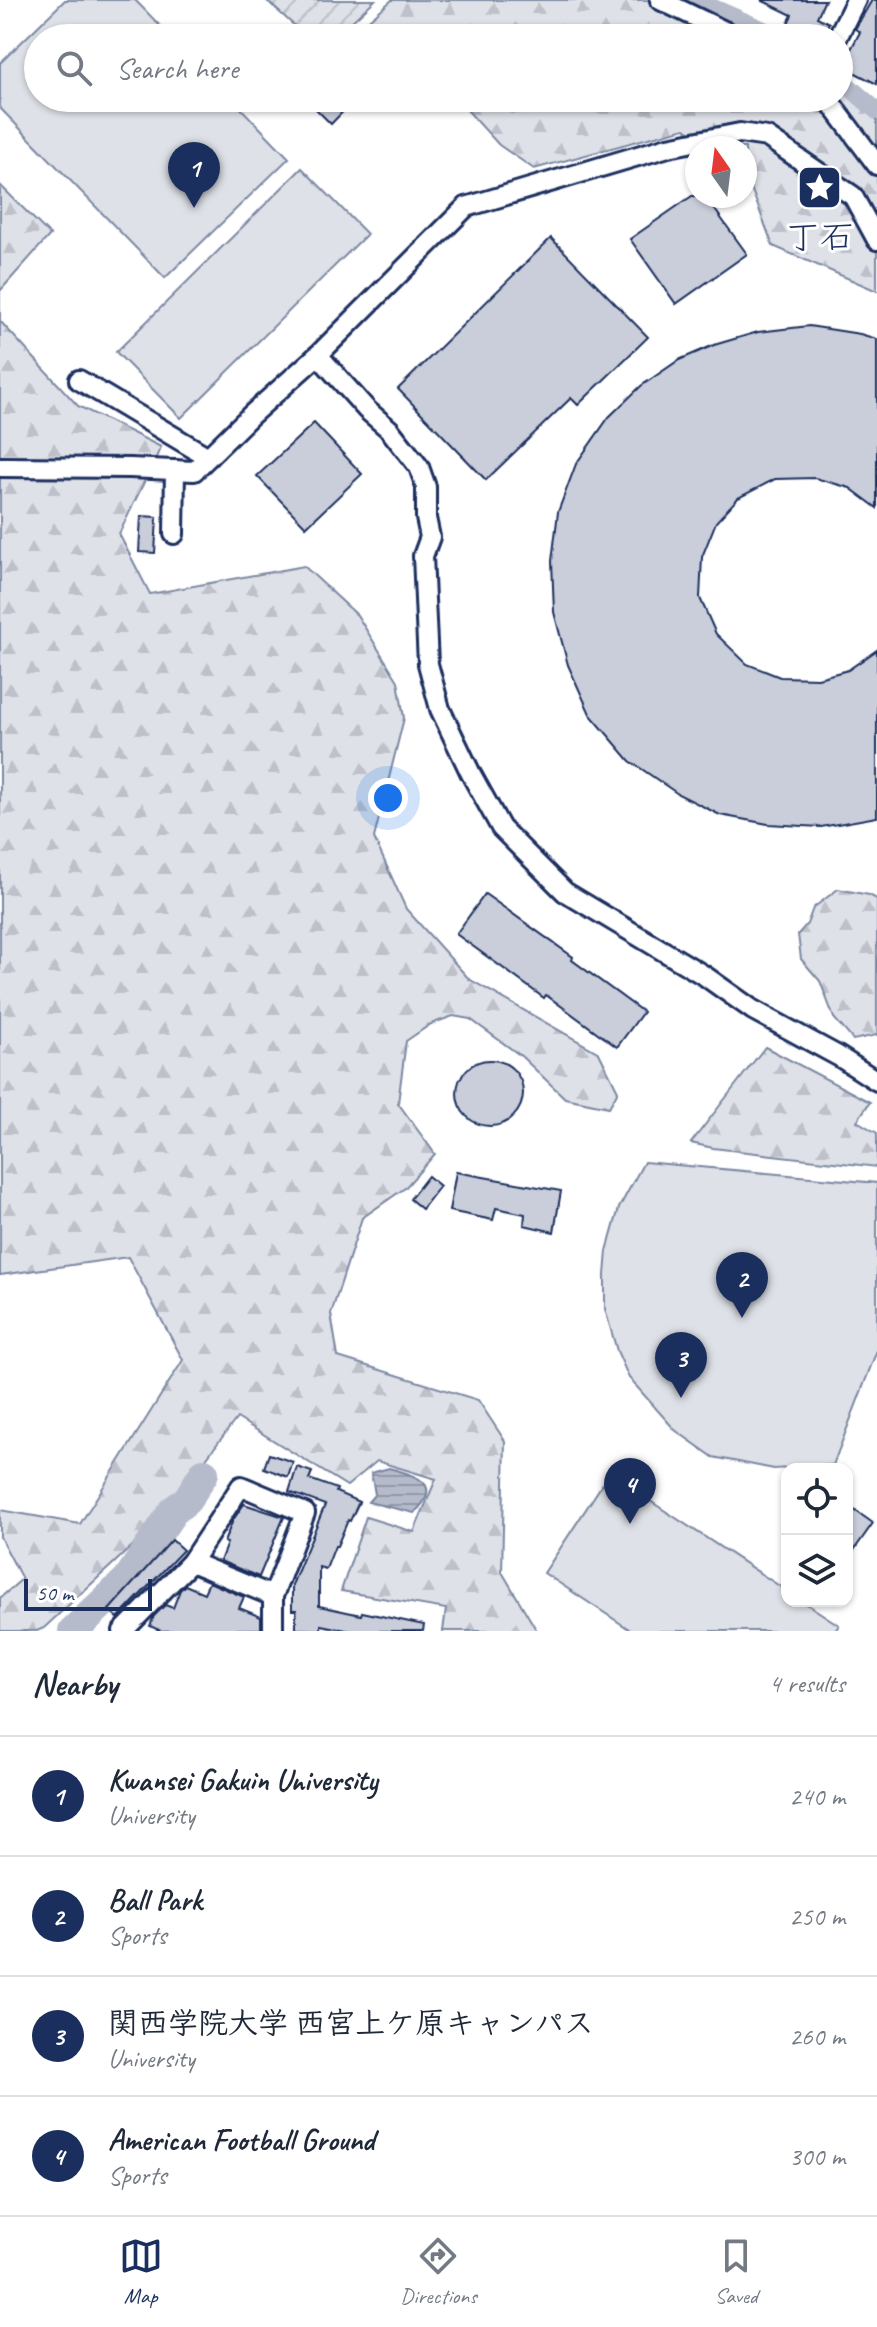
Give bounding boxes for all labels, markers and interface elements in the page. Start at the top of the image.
search box [24,24,853,112]
icon: search [52,46,96,90]
text: Search here [116,49,238,87]
north arrow [685,136,757,208]
pin: 1 [168,142,220,208]
place icon: 丁石 [796,164,844,212]
place label: 丁石 [786,215,854,258]
your location [368,778,408,818]
pin: 2 [716,1252,768,1318]
pin: 3 [655,1332,707,1398]
pin: 4 [604,1458,656,1524]
map controls [781,1463,853,1607]
button: locate [781,1463,853,1535]
button: layers [781,1535,853,1607]
scale bar [24,1575,152,1611]
text: 50 m [36,1579,73,1607]
text: Nearby [32,1662,118,1705]
text: 4 results [769,1667,845,1700]
text: Kwansei Gakuin University [108,1761,378,1799]
text: 1 [52,1780,64,1813]
text: 240 m [789,1780,845,1813]
text: University [108,1799,195,1832]
text: Ball Park [108,1881,202,1919]
text: 2 [52,1900,64,1933]
text: 250 m [789,1900,845,1933]
text: Sports [108,1919,166,1952]
text: 関西学院大学 西宮上ケ原キャンパス [108,2004,594,2042]
text: 3 [52,2020,64,2053]
text: 260 m [789,2020,845,2053]
text: University [108,2042,195,2075]
text: American Football Ground [108,2121,374,2159]
text: 4 [52,2140,64,2173]
text: 300 m [789,2140,845,2173]
text: Sports [108,2159,166,2192]
tab: Map [119,2234,163,2310]
tab: Directions [400,2234,477,2310]
tab: Saved [714,2234,758,2310]

